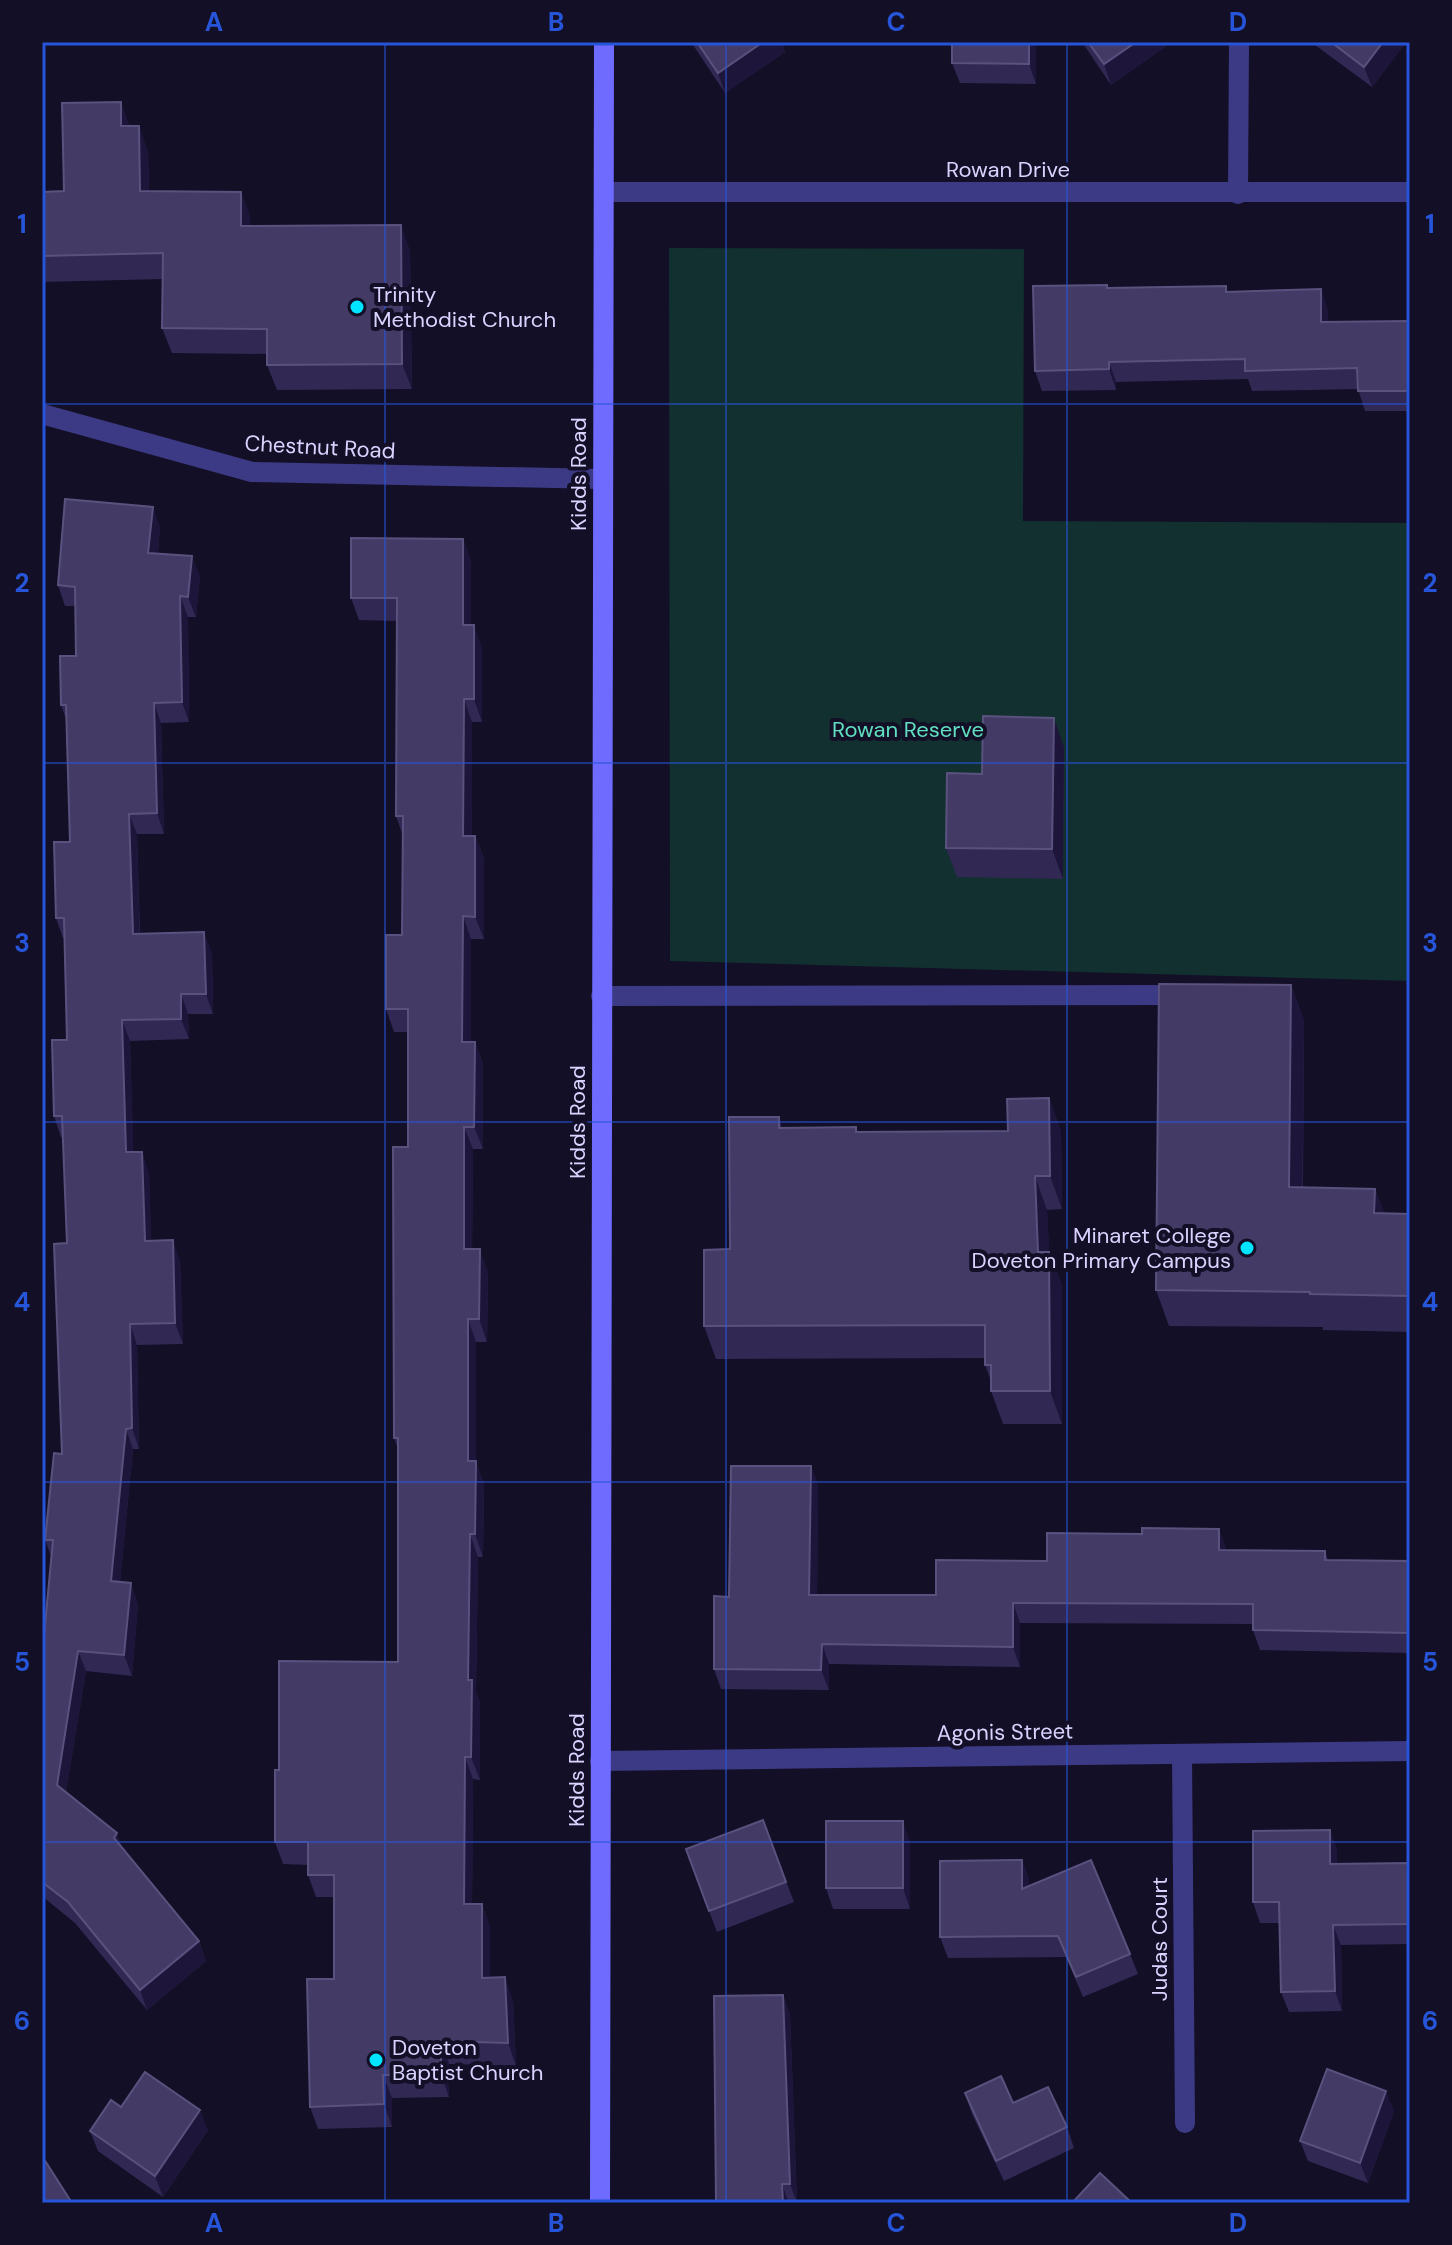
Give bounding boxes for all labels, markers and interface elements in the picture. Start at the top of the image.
text: A [205,5,223,39]
text: B [548,5,564,39]
text: C [886,5,906,39]
text: D [1229,5,1247,39]
street label: Rowan Drive [946,155,1070,184]
text: 1 [17,207,27,241]
text: 1 [1425,207,1435,241]
place label: Trinity Methodist Church [373,280,556,334]
marker: Trinity Methodist Church [348,298,366,316]
street label: Kidds Road [564,417,593,531]
street label: Chestnut Road [244,429,396,465]
text: 2 [14,566,30,600]
text: 2 [1422,566,1438,600]
park label: Rowan Reserve [832,715,984,744]
text: 3 [14,926,30,960]
text: 3 [1422,926,1438,960]
street label: Kidds Road [563,1065,592,1179]
place label: Minaret College Doveton Primary Campus [972,1221,1231,1275]
marker: Minaret College Doveton Primary Campus [1238,1239,1256,1257]
text: 4 [14,1285,30,1319]
text: 4 [1422,1285,1438,1319]
text: 5 [14,1645,30,1679]
text: 5 [1422,1645,1438,1679]
street label: Kidds Road [562,1713,591,1827]
street label: Agonis Street [936,1716,1074,1748]
street label: Judas Court [1145,1877,1174,2001]
text: 6 [14,2004,30,2038]
text: 6 [1422,2004,1438,2038]
place label: Doveton Baptist Church [392,2033,544,2087]
marker: Doveton Baptist Church [367,2051,385,2069]
text: A [205,2206,223,2240]
text: B [548,2206,564,2240]
text: C [886,2206,906,2240]
text: D [1229,2206,1247,2240]

